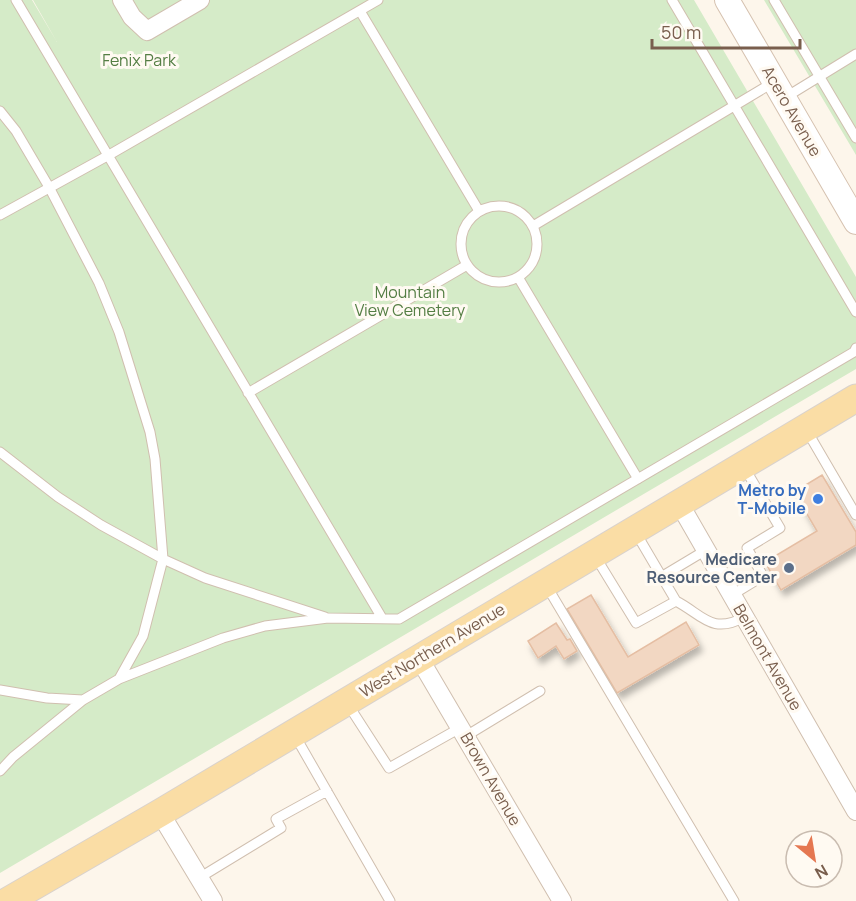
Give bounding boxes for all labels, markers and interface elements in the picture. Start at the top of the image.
scale bar [652,12,800,50]
text: 50 m [661,20,701,44]
park label: Fenix Park [102,49,177,71]
street label: Acero Avenue [757,62,827,160]
park label: Mountain View Cemetery [355,281,466,321]
place label: Metro by T-Mobile [738,479,806,519]
marker: Metro by T-Mobile [811,492,825,506]
place label: Medicare Resource Center [647,548,777,588]
marker: Medicare Resource Center [782,561,796,575]
street label: West Northern Avenue [355,598,509,702]
street label: Belmont Avenue [729,600,807,714]
street label: Brown Avenue [455,728,527,830]
north arrow [784,829,844,889]
text: N [811,860,832,884]

